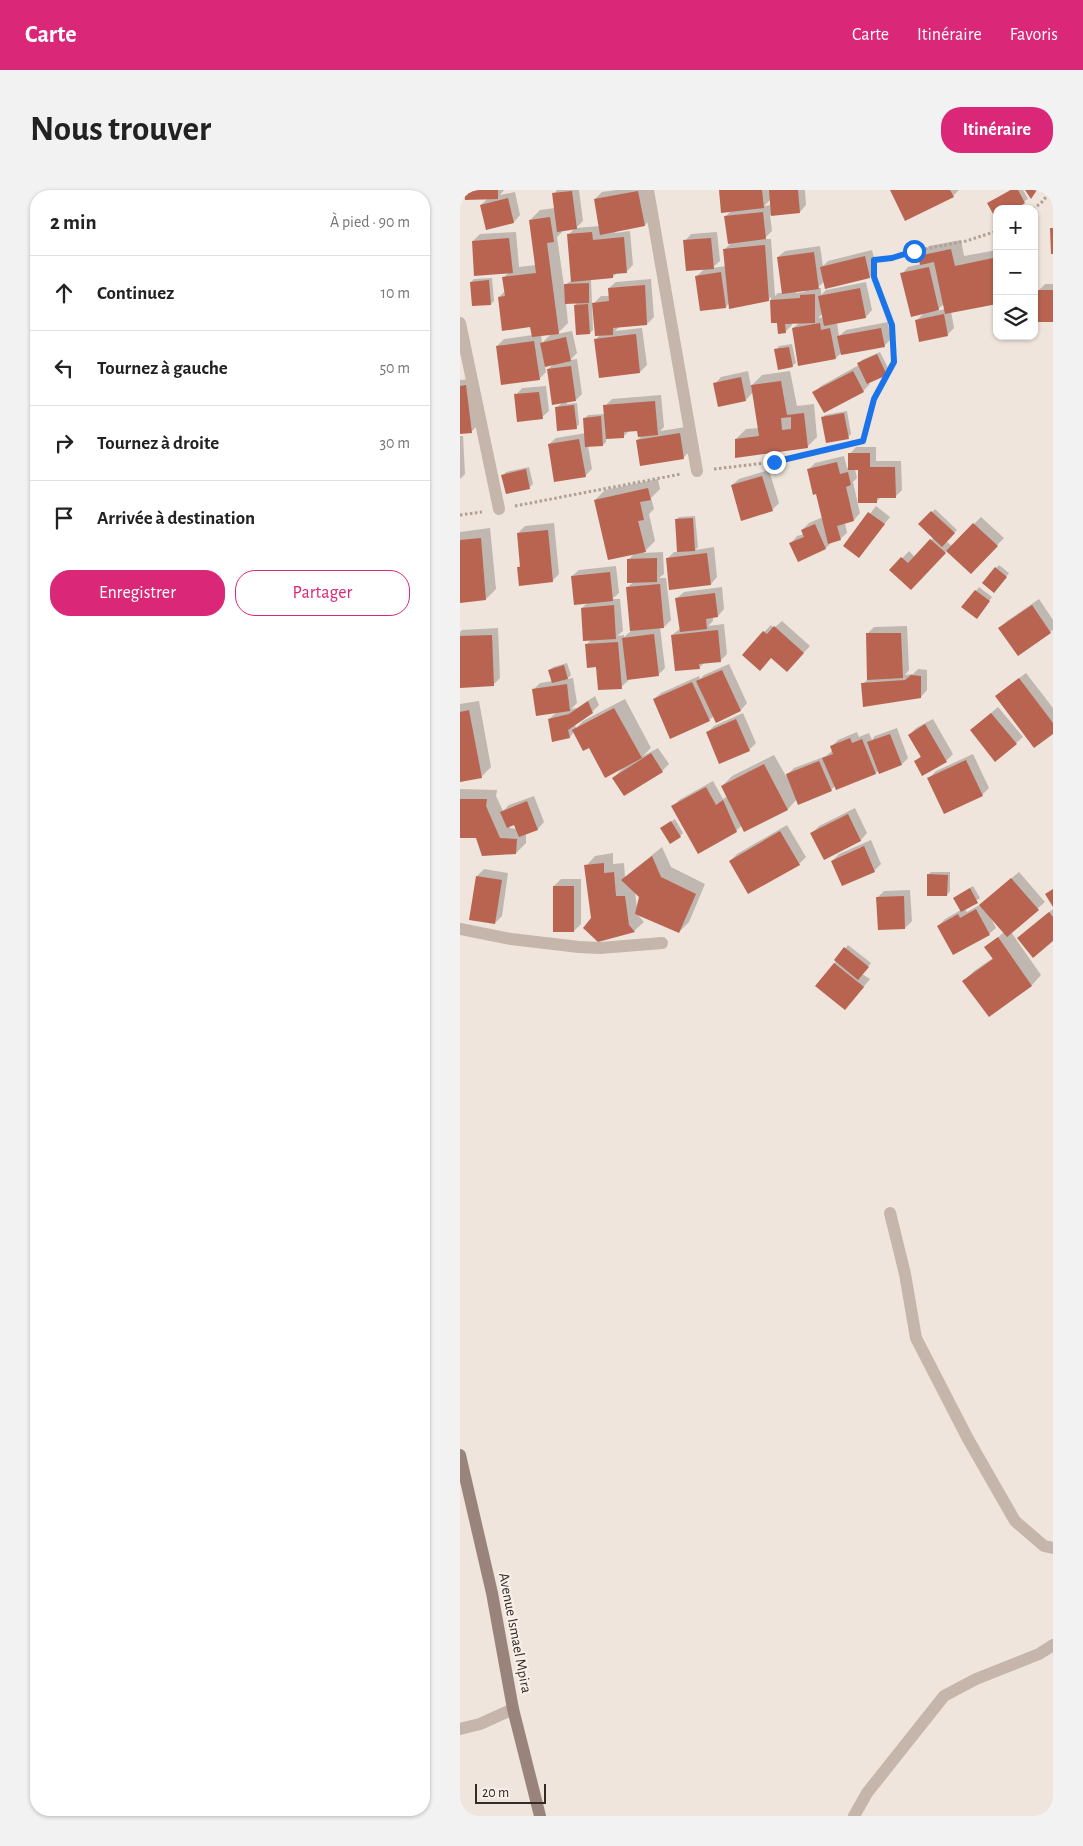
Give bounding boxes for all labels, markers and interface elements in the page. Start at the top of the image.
text: Carte [25,23,77,47]
text: Carte [852,26,889,44]
text: Itinéraire [917,26,982,44]
text: Favoris [1010,26,1058,44]
button: Itinéraire [941,107,1053,153]
text: Nous trouver [30,112,211,147]
map controls [993,205,1038,340]
button: + [993,205,1038,250]
text: 2 min [50,212,97,233]
text: À pied · 90 m [330,214,410,230]
route start [903,240,926,263]
button: − [993,250,1038,295]
icon: ahead [50,279,78,307]
text: Continuez [97,284,174,303]
text: 10 m [381,285,410,301]
button: layers [993,295,1038,340]
icon: left [50,354,78,382]
text: Tournez à gauche [97,359,228,378]
text: 50 m [379,360,410,376]
icon: right [50,429,78,457]
text: Tournez à droite [97,434,219,453]
text: 30 m [380,435,410,451]
route end [763,451,786,474]
icon: arrive [50,504,78,532]
text: Arrivée à destination [97,509,255,528]
button: Enregistrer [50,570,225,616]
button: Partager [235,570,410,616]
street label: Avenue Ismael Mpira [496,1572,534,1694]
scale bar [475,1781,546,1804]
text: 20 m [482,1786,509,1800]

